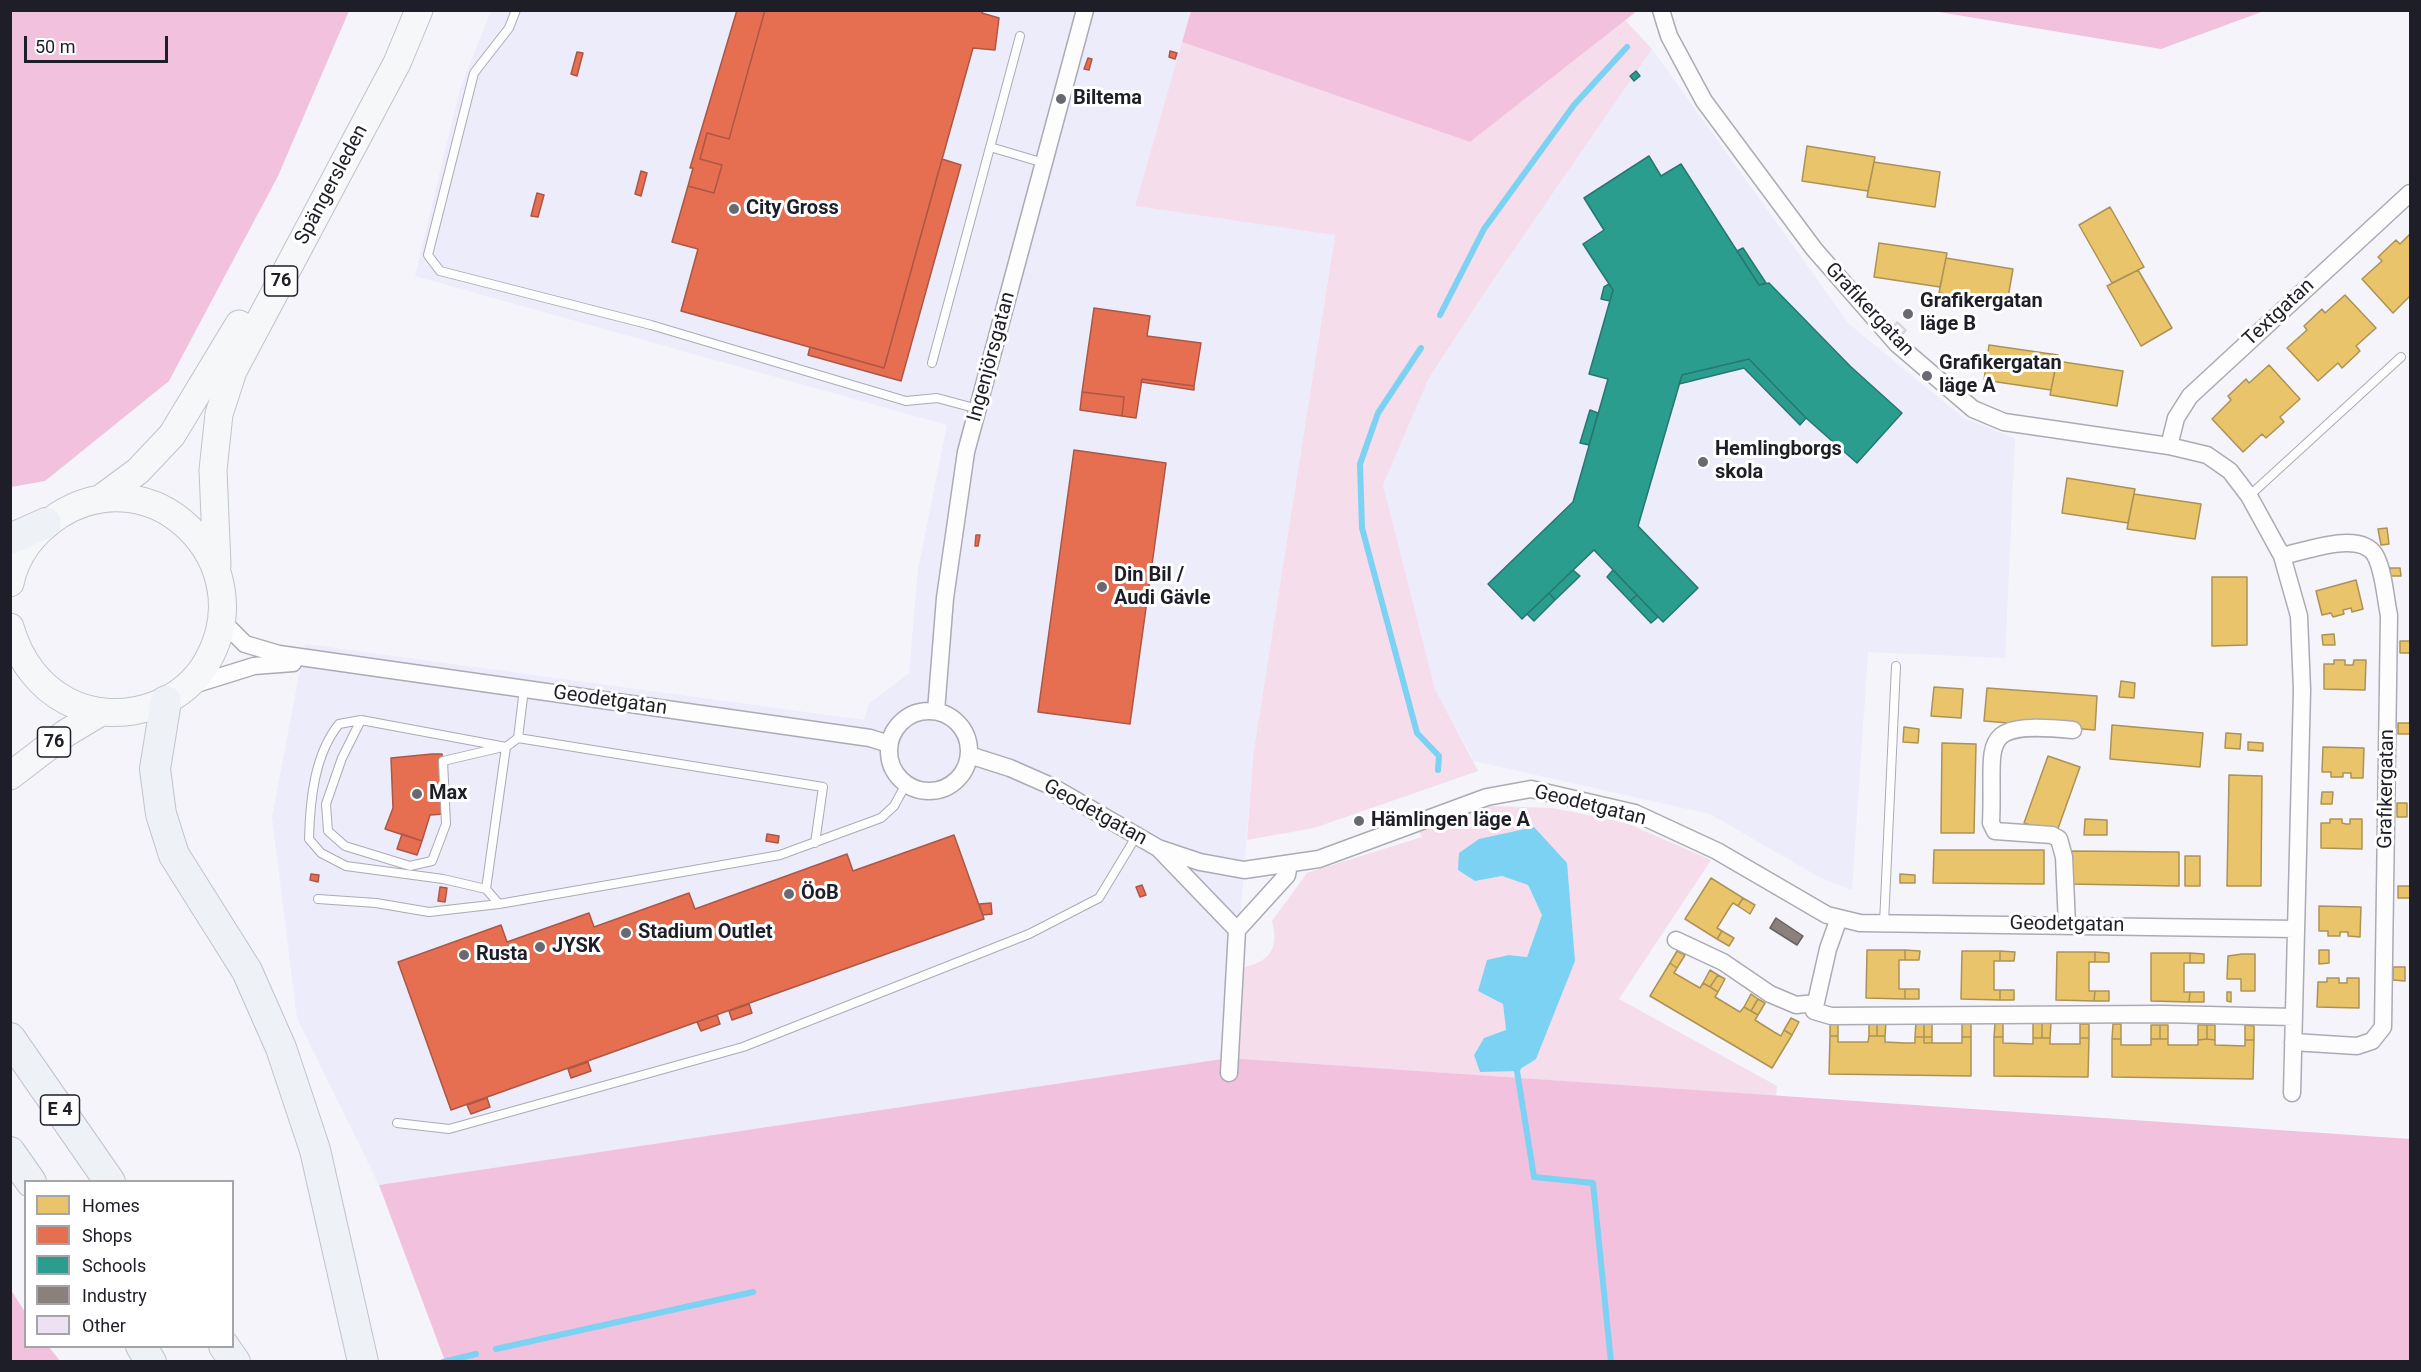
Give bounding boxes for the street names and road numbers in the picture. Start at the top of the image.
street label: Spängersleden [290,121,374,249]
street label: Grafikergatan [1819,258,1919,362]
road number: 76 [264,266,298,296]
street label: Textgatan [2238,274,2320,352]
street label: Ingenjörsgatan [963,290,1021,424]
street label: Geodetgatan [552,681,668,721]
road number: 76 [38,727,70,757]
street label: Grafikergatan [2374,729,2400,849]
street label: Geodetgatan [1039,775,1151,851]
street label: Geodetgatan [1531,780,1649,832]
street label: Geodetgatan [2009,912,2125,938]
road number: E 4 [40,1095,80,1125]

